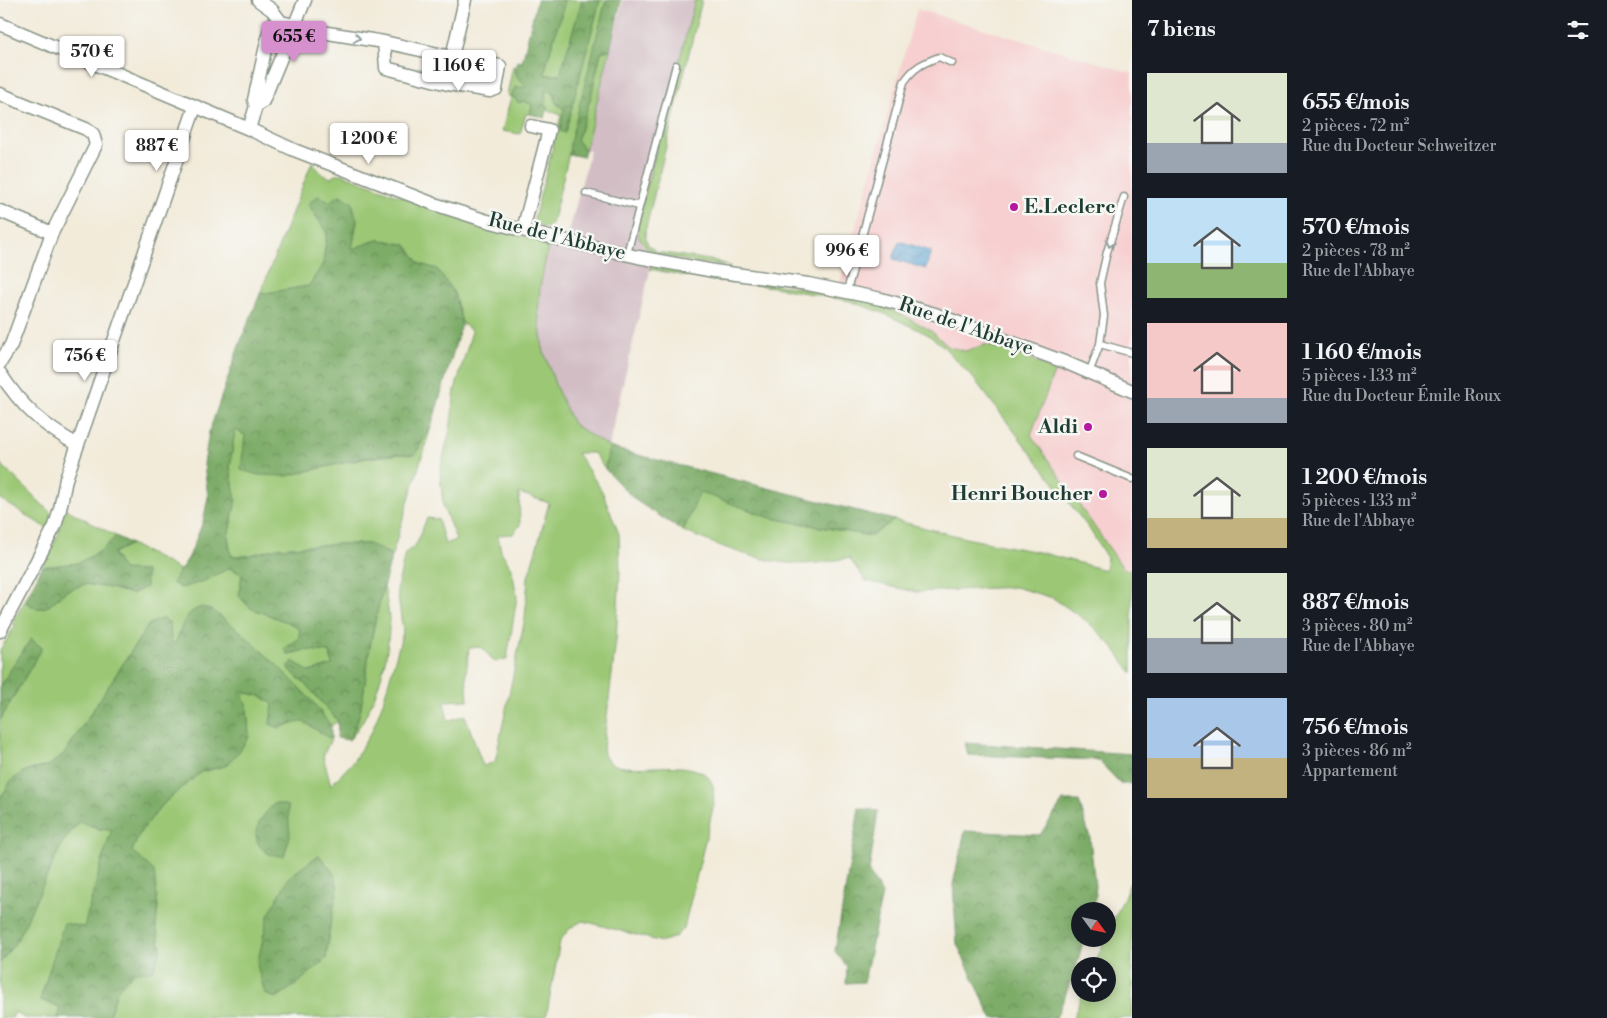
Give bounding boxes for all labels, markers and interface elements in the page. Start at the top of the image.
icon: filters [1564,16,1592,44]
text: 7 biens [1147,17,1216,43]
pin: 655 € [259,20,329,63]
text: 655 € [273,27,315,47]
one-way arrow [352,32,361,42]
pin: 570 € [57,36,127,78]
text: 570 € [71,42,113,62]
pin: 1 160 € [413,49,505,92]
text: 1 160 € [433,56,485,76]
text: 655 €/mois [1302,90,1409,116]
icon: home [1187,93,1247,153]
text: 2 pièces · 72 m² [1302,116,1409,136]
pin: 1 200 € [323,122,415,165]
text: 1 200 € [341,129,397,149]
pin: 887 € [122,130,192,172]
text: 887 € [136,136,178,156]
text: Rue du Docteur Schweitzer [1302,136,1497,156]
place label: E.Leclerc [1024,195,1116,220]
marker: E.Leclerc [1008,201,1020,213]
street label: Rue de l'Abbaye [486,208,628,266]
text: 570 €/mois [1302,215,1410,241]
icon: home [1187,218,1247,278]
pin: 996 € [812,234,882,277]
one-way arrow [1105,239,1115,248]
text: 996 € [825,241,869,261]
text: 2 pièces · 78 m² [1302,241,1410,261]
text: Rue de l'Abbaye [1302,261,1415,281]
street label: Rue de l'Abbaye [895,292,1037,362]
pin: 756 € [50,340,120,382]
text: 1 160 €/mois [1302,340,1421,366]
icon: home [1187,343,1247,403]
text: 756 € [64,346,106,366]
text: 5 pièces · 133 m² [1302,366,1417,386]
text: Rue du Docteur Émile Roux [1302,386,1501,406]
place label: Aldi [1037,415,1079,440]
marker: Aldi [1082,421,1094,433]
text: 1 200 €/mois [1302,465,1427,491]
icon: home [1187,468,1247,528]
place label: Henri Boucher [951,482,1093,507]
marker: Henri Boucher [1097,488,1109,500]
text: 5 pièces · 133 m² [1302,491,1417,511]
text: Rue de l'Abbaye [1302,511,1415,531]
text: 887 €/mois [1302,590,1409,616]
icon: home [1187,593,1247,653]
text: 3 pièces · 80 m² [1302,616,1412,636]
text: Rue de l'Abbaye [1302,636,1415,656]
text: 756 €/mois [1302,715,1408,741]
icon: home [1187,718,1247,778]
text: 3 pièces · 86 m² [1302,741,1412,761]
text: Appartement [1302,761,1398,781]
north arrow [1071,902,1116,948]
map controls [1071,902,1116,1002]
button: locate [1071,957,1116,1002]

